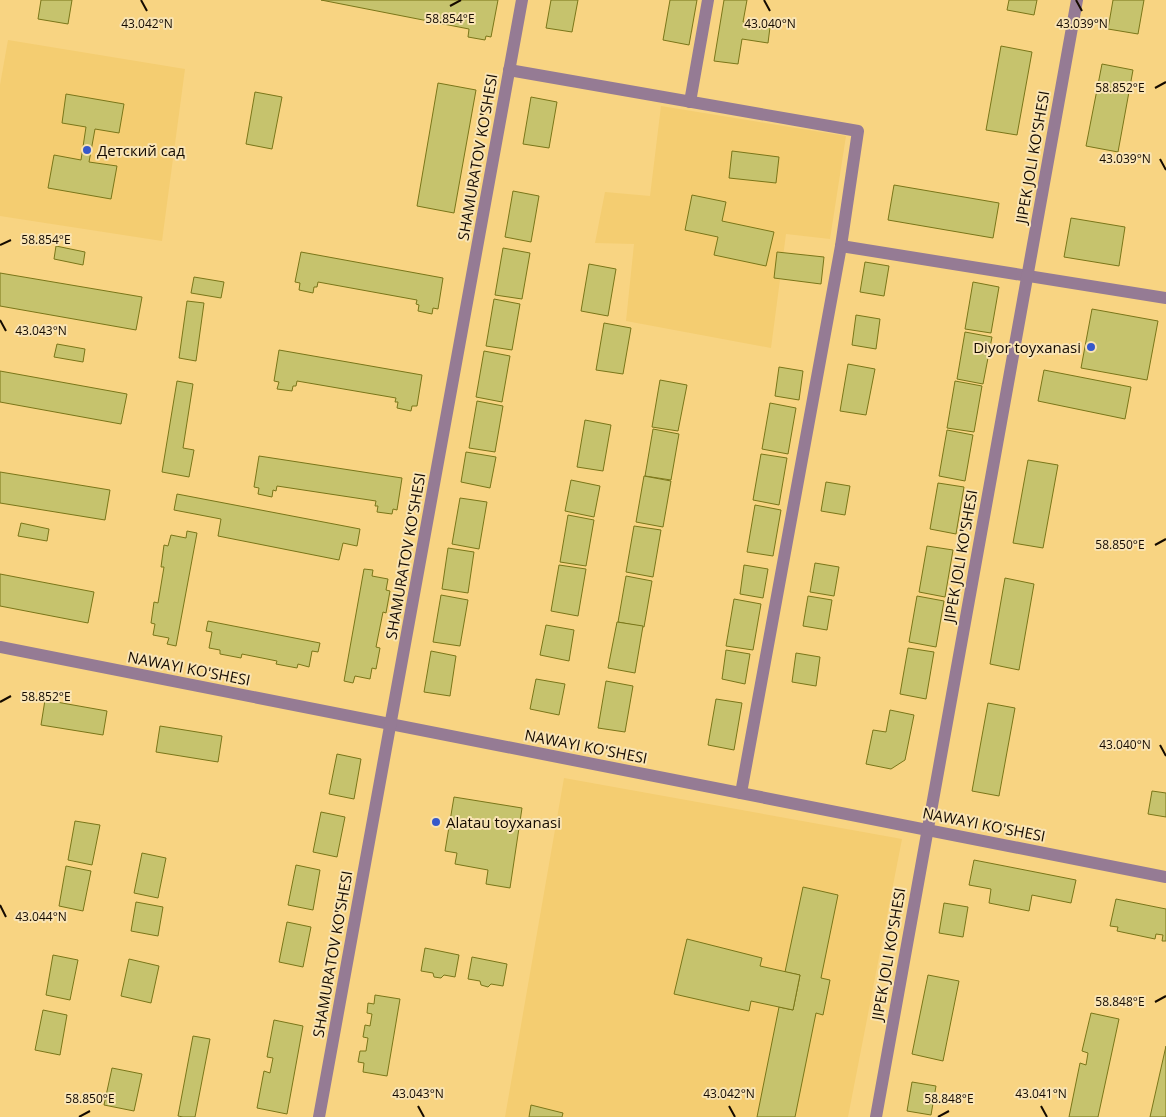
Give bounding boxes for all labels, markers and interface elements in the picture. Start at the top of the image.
text: 58.854°E [425,10,475,27]
text: 43.042°N [121,15,173,32]
text: 43.040°N [744,15,796,32]
text: 43.039°N [1056,15,1108,32]
street label: SHAMURATOV KO'SHESI [452,72,502,242]
text: 58.852°E [1095,79,1145,96]
street label: JIPEK JOLI KO'SHESI [1010,89,1054,227]
place label: Детский сад [97,140,185,160]
marker: Детский сад [81,144,93,156]
text: 43.039°N [1099,150,1151,167]
text: 58.854°E [21,231,71,248]
text: 43.043°N [15,322,67,339]
place label: Diyor toyxanasi [973,337,1081,357]
marker: Diyor toyxanasi [1085,341,1097,353]
street label: SHAMURATOV KO'SHESI [380,471,430,641]
street label: JIPEK JOLI KO'SHESI [938,488,982,626]
text: 58.850°E [1095,536,1145,553]
street label: NAWAYI KO'SHESI [126,646,252,690]
text: 58.852°E [21,688,71,705]
street label: NAWAYI KO'SHESI [523,724,649,768]
text: 43.040°N [1099,736,1151,753]
street label: NAWAYI KO'SHESI [921,802,1047,846]
place label: Alatau toyxanasi [446,812,561,832]
marker: Alatau toyxanasi [430,816,442,828]
street label: SHAMURATOV KO'SHESI [307,869,357,1039]
street label: JIPEK JOLI KO'SHESI [866,886,910,1024]
text: 43.044°N [15,908,67,925]
text: 58.848°E [1095,993,1145,1010]
text: 43.043°N [392,1085,444,1102]
text: 43.042°N [703,1085,755,1102]
text: 43.041°N [1015,1085,1067,1102]
text: 58.850°E [65,1090,115,1107]
text: 58.848°E [924,1090,974,1107]

